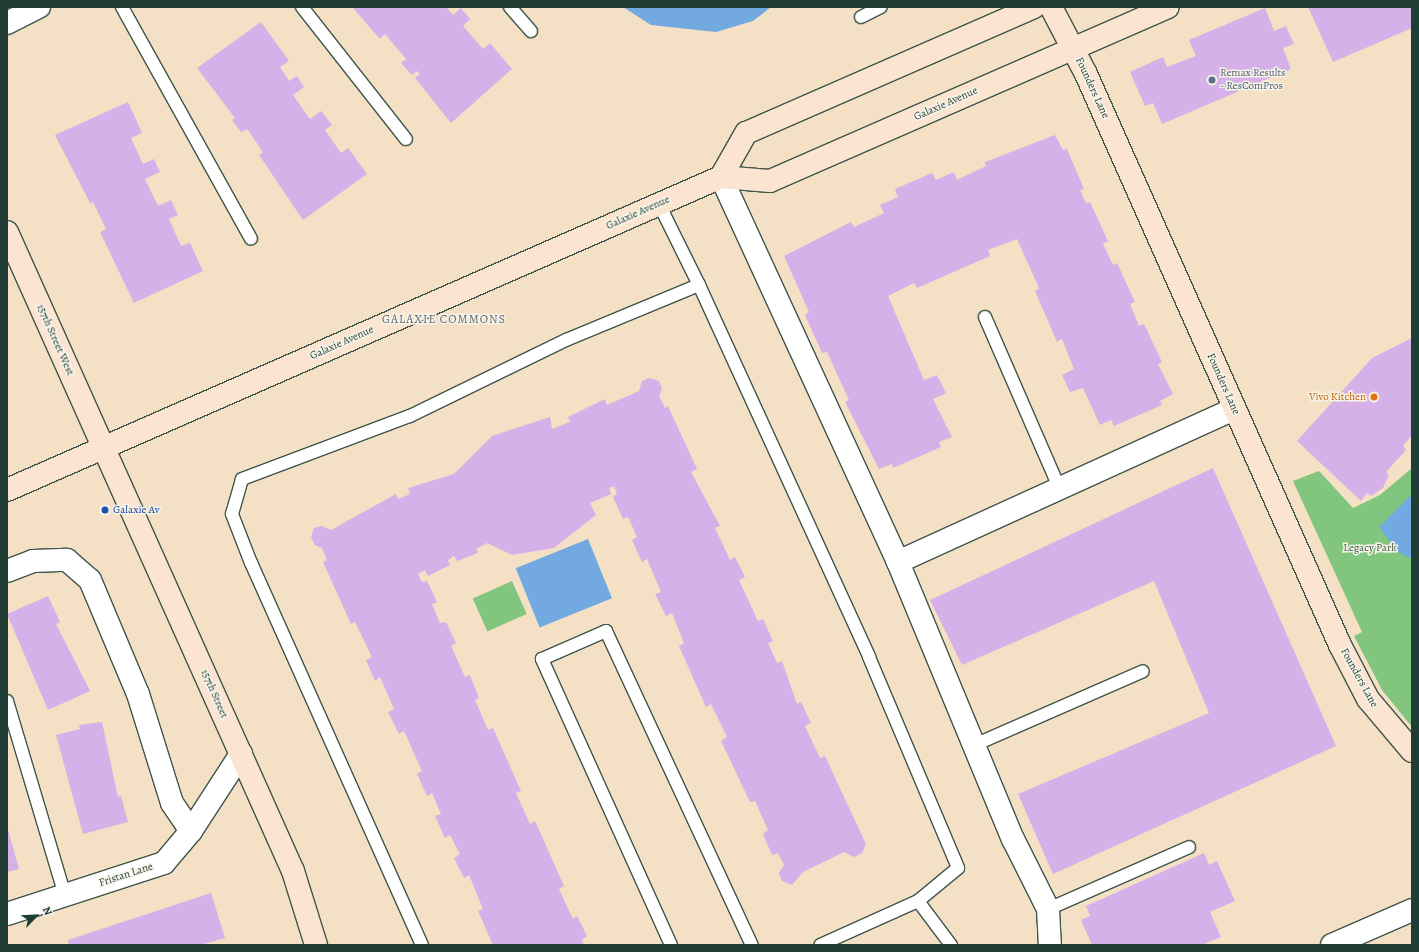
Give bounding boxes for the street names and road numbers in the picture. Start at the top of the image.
street label: Founders Lane [1072,55,1112,121]
street label: Galaxie Avenue [912,84,980,124]
street label: Galaxie Avenue [604,193,672,233]
street label: 157th Street West [33,302,77,378]
street label: Galaxie Avenue [308,323,376,363]
street label: Founders Lane [1204,351,1242,417]
street label: Founders Lane [1337,646,1381,710]
street label: 157th Street [197,668,231,720]
street label: Fristan Lane [97,860,155,890]

